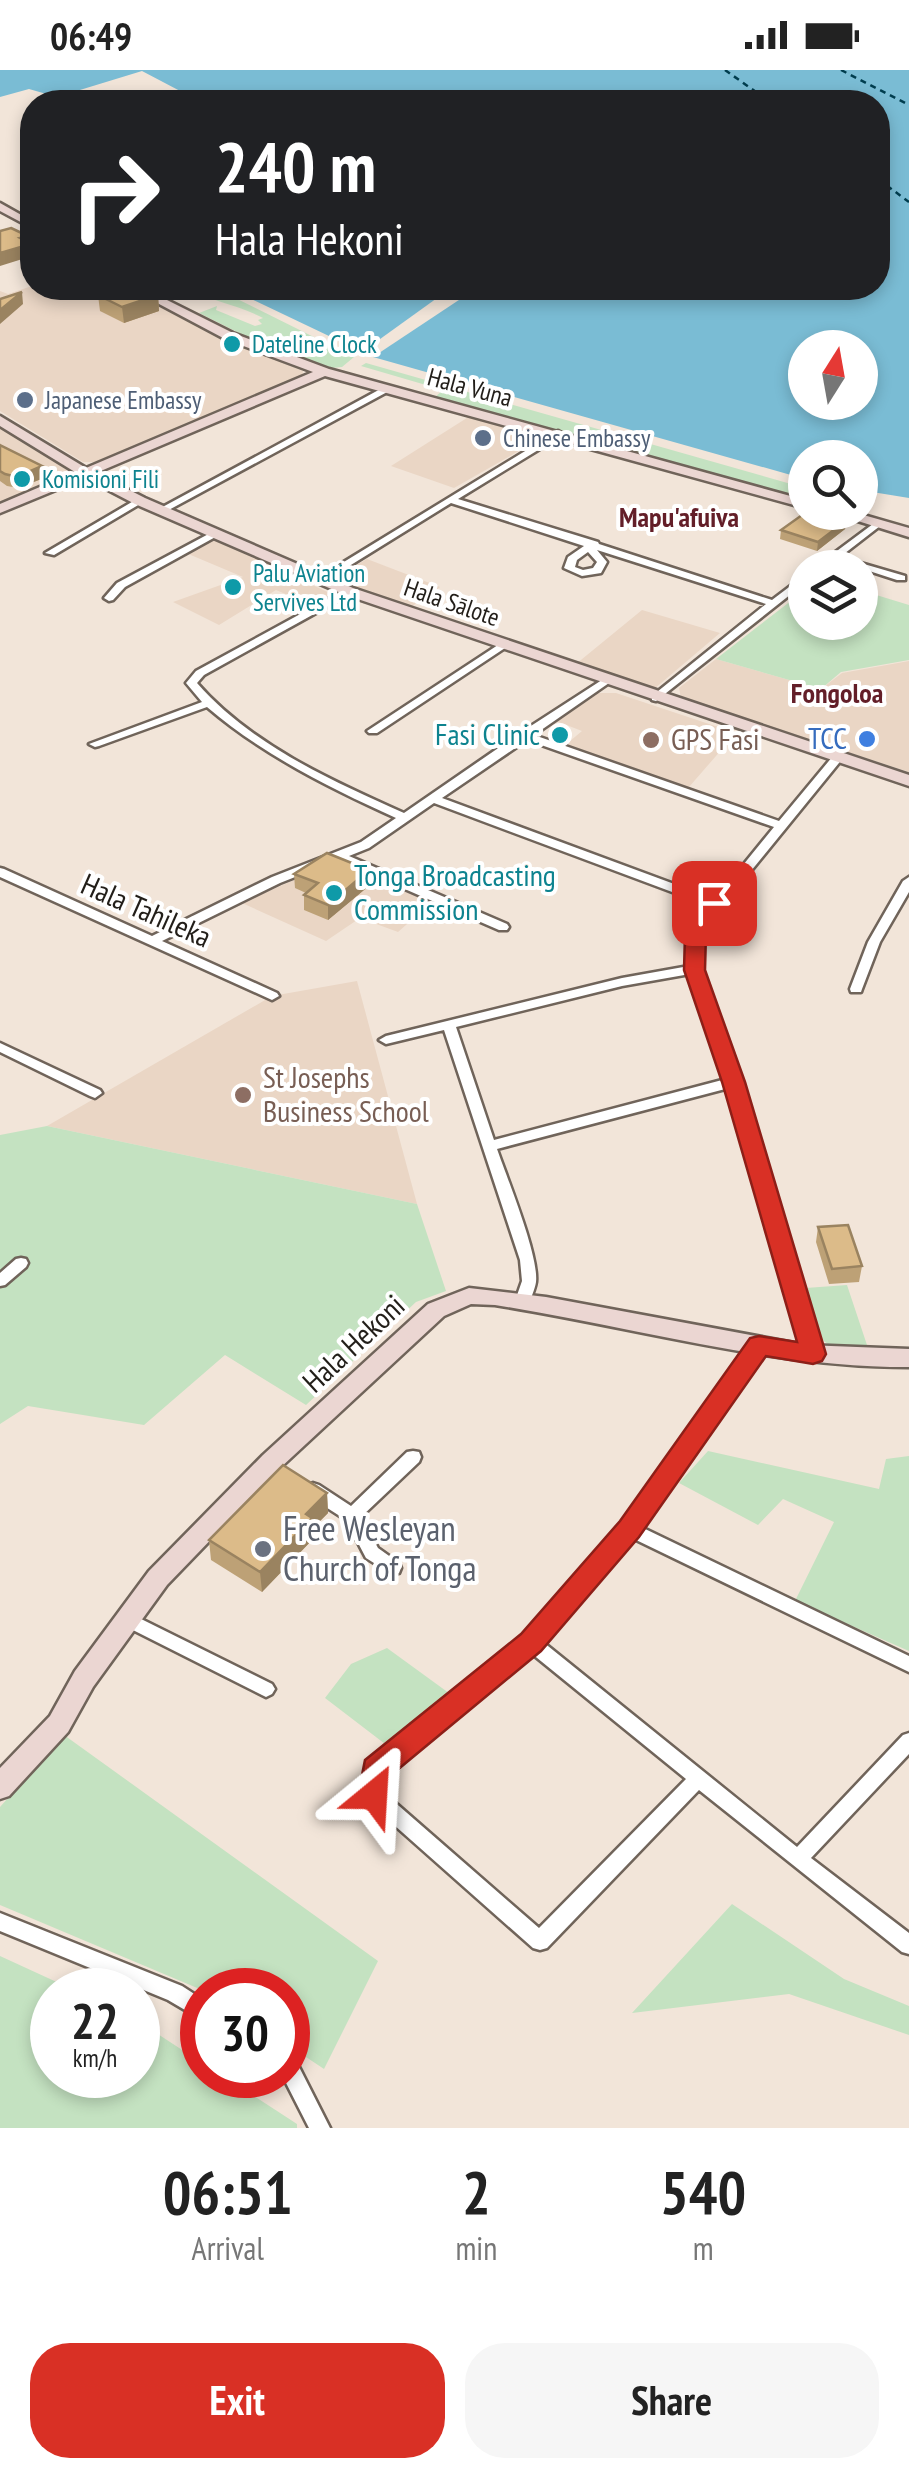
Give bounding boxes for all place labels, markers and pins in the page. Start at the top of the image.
place label: Dateline Clock [252,328,377,360]
marker: Dateline Clock [221,333,243,355]
place label: Japanese Embassy [44,384,202,416]
marker: Japanese Embassy [14,389,36,411]
place label: Chinese Embassy [503,422,651,454]
marker: Chinese Embassy [472,427,494,449]
place label: Komisioni Fili [42,463,159,495]
marker: Komisioni Fili [11,468,33,490]
place label: Palu Aviation Servives Ltd [253,557,365,618]
marker: Palu Aviation Servives Ltd [222,576,244,598]
place label: Fasi Clinic [435,714,540,753]
place label: TCC [808,718,847,757]
place label: GPS Fasi [671,719,760,758]
marker: Fasi Clinic [549,724,571,746]
marker: TCC [856,728,878,750]
marker: GPS Fasi [640,729,662,751]
place label: Tonga Broadcasting Commission [354,855,556,928]
pin [672,861,757,946]
marker: Tonga Broadcasting Commission [323,882,345,904]
place label: St Josephs Business School [263,1057,429,1130]
marker: St Josephs Business School [232,1084,254,1106]
place label: Free Wesleyan Church of Tonga [283,1505,476,1591]
marker: Free Wesleyan Church of Tonga [252,1538,274,1560]

